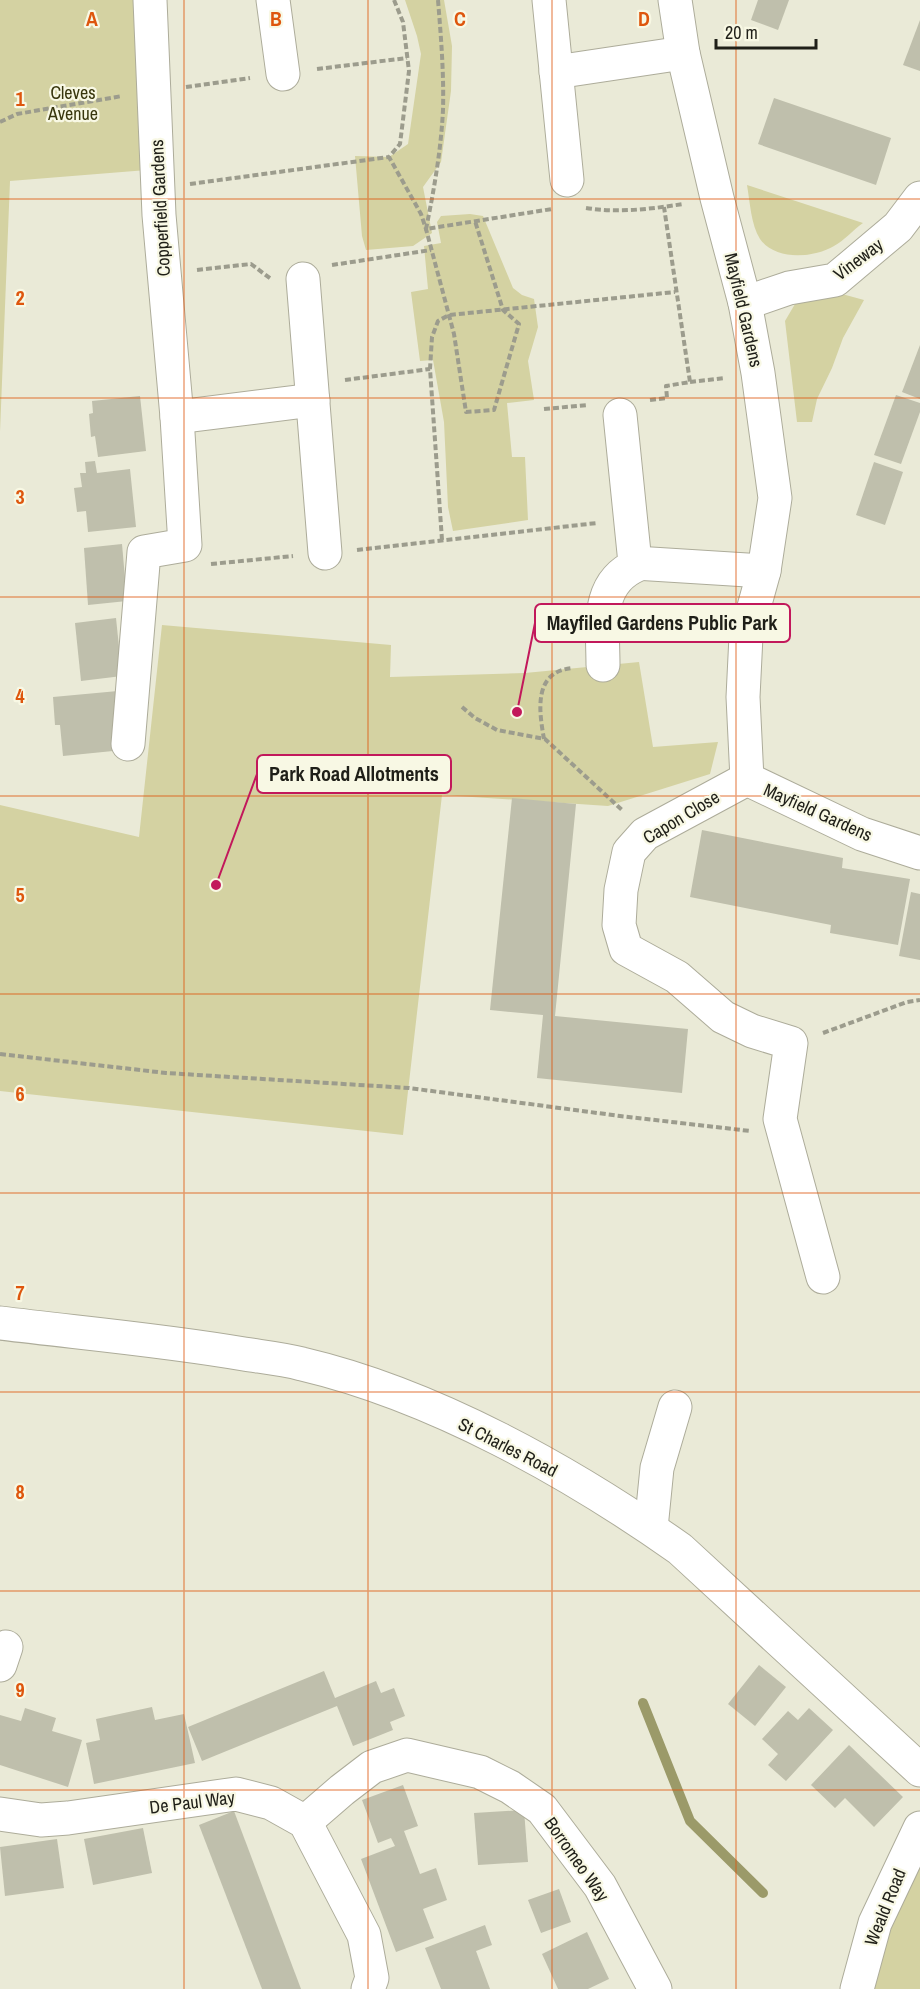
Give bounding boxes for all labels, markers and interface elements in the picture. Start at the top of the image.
text: A [86,5,98,32]
text: B [270,5,282,32]
text: C [454,5,466,32]
text: D [638,5,650,32]
scale bar [716,12,816,50]
text: 20 m [725,20,758,45]
park label: Cleves Avenue [47,80,98,126]
text: 1 [15,85,25,112]
street label: Copperfield Gardens [144,139,176,277]
street label: Vineway [828,232,889,286]
street label: Mayfield Gardens [719,250,769,370]
text: 2 [15,284,25,311]
text: 3 [15,483,25,510]
callout: Mayfiled Gardens Public Park [535,604,790,642]
text: Mayfiled Gardens Public Park [547,609,778,636]
text: 4 [15,682,25,709]
callout: Park Road Allotments [257,755,451,793]
text: Park Road Allotments [269,760,439,787]
street label: Mayfield Gardens [760,777,876,847]
street label: Capon Close [638,784,724,850]
text: 5 [15,881,25,908]
text: 6 [15,1080,25,1107]
text: 7 [15,1279,25,1306]
street label: St Charles Road [454,1411,562,1483]
text: 8 [15,1478,25,1505]
text: 9 [15,1676,25,1703]
street label: De Paul Way [148,1784,237,1820]
street label: Borromeo Way [539,1812,616,1907]
street label: Weald Road [858,1865,912,1949]

